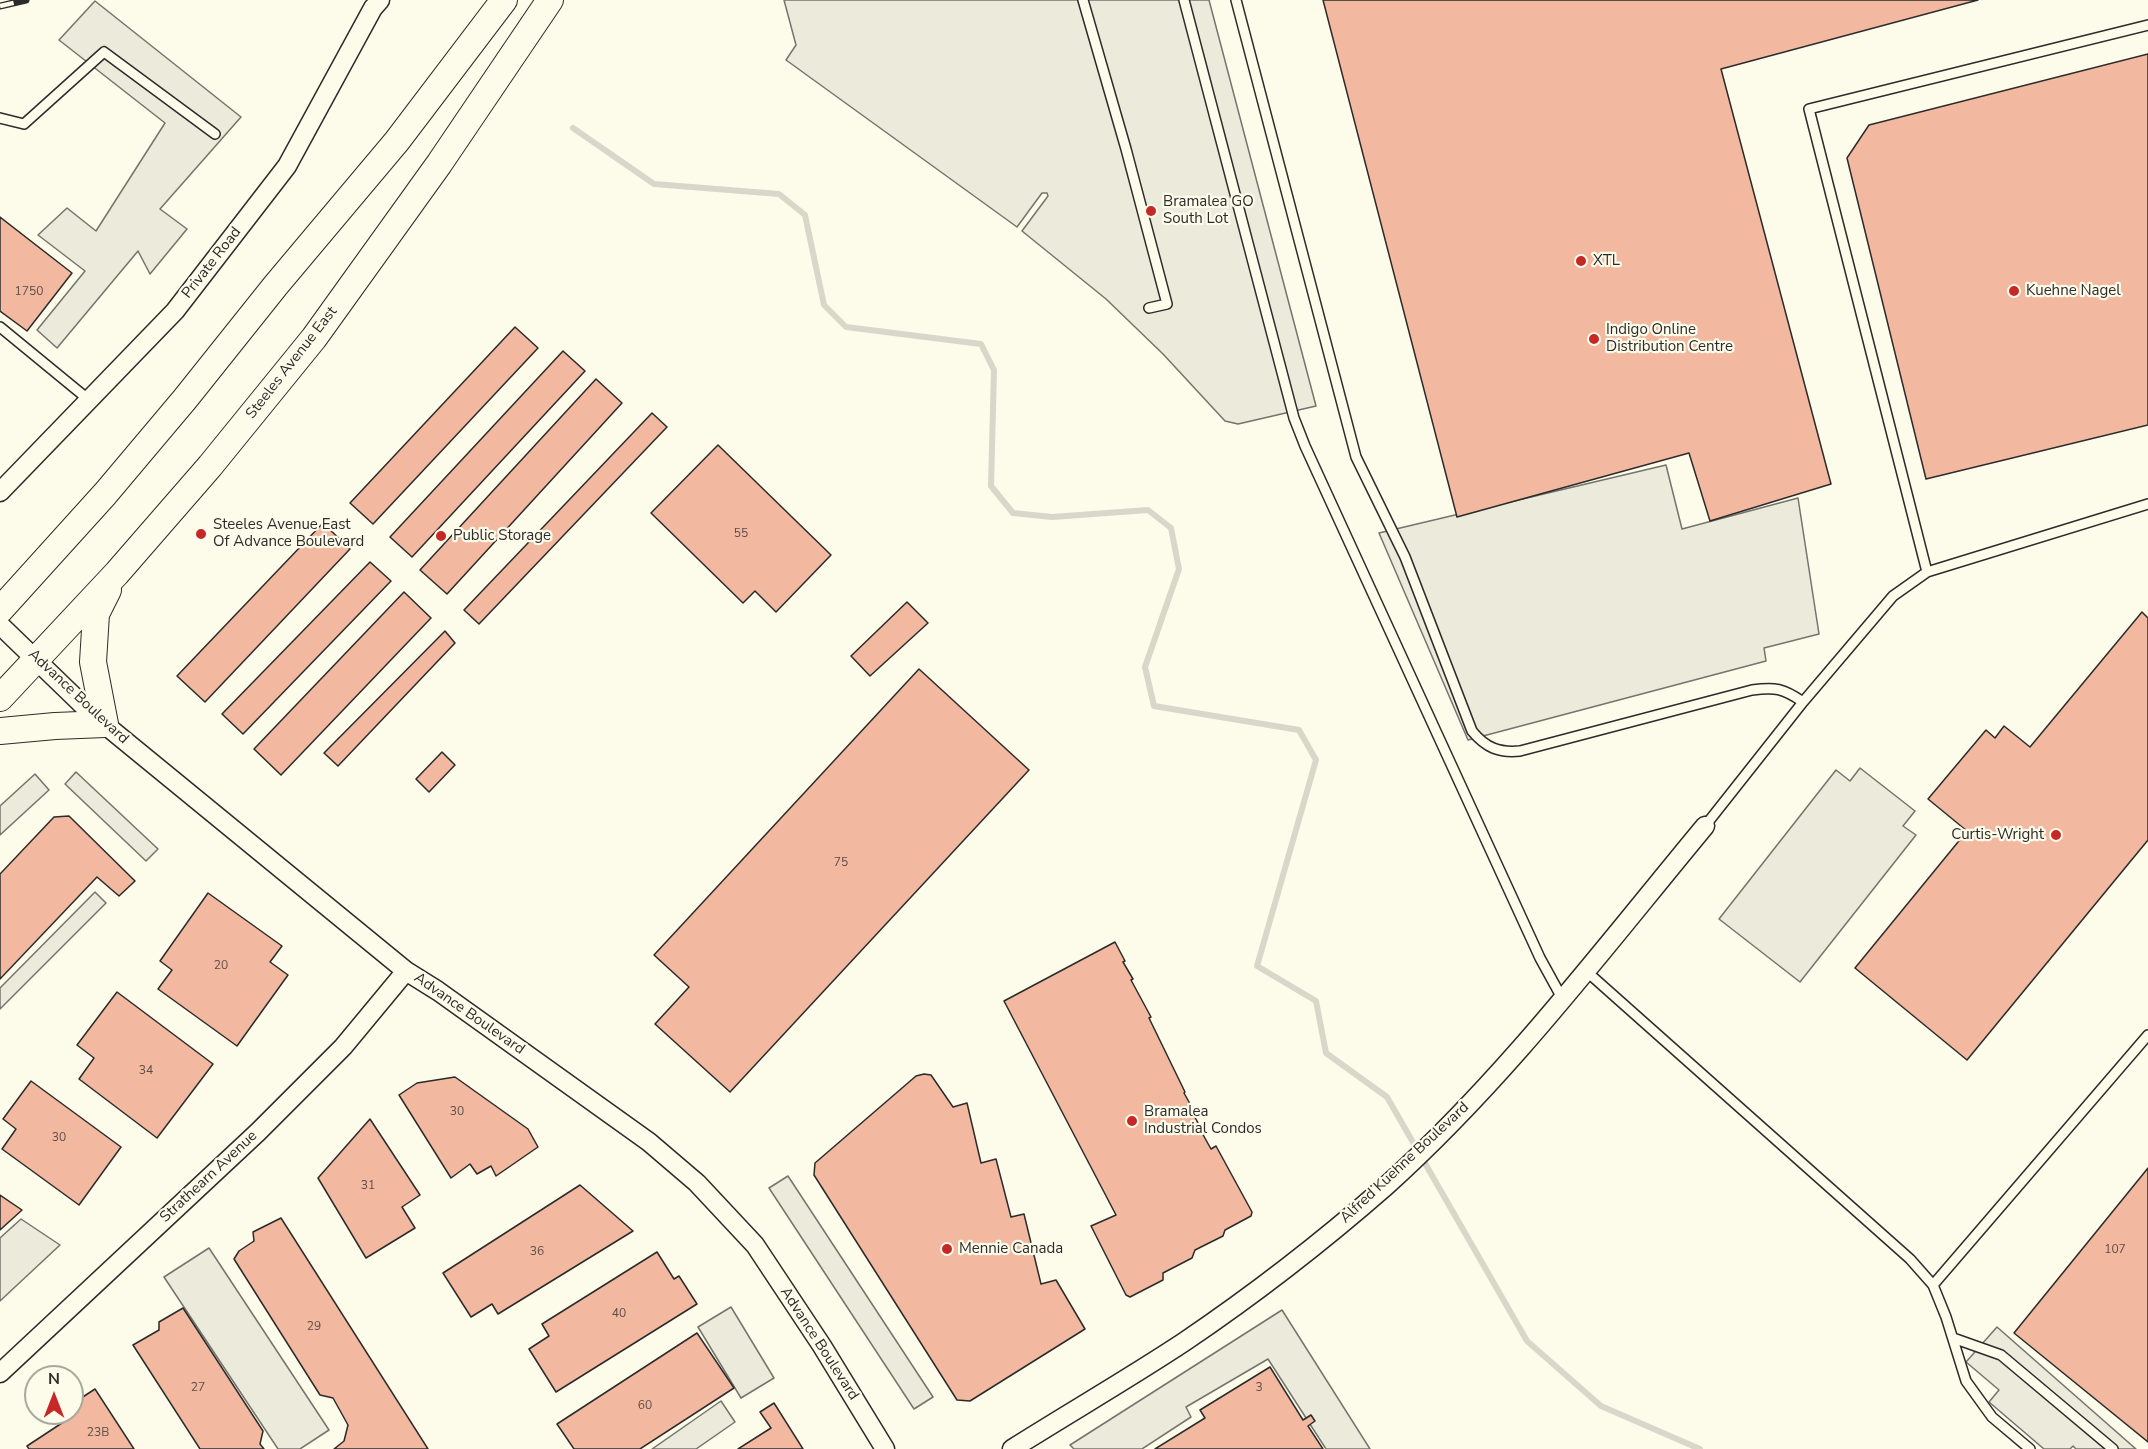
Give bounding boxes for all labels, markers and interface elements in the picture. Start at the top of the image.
place label: Bramalea GO South Lot [1163,193,1254,228]
marker: Bramalea GO South Lot [1144,204,1158,218]
street label: Private Road [179,224,245,302]
place label: XTL [1593,252,1620,270]
marker: XTL [1574,254,1588,268]
place label: Kuehne Nagel [2026,282,2121,300]
marker: Kuehne Nagel [2007,284,2021,298]
house number: 1750 [15,285,43,299]
street label: Steeles Avenue East [243,303,341,423]
place label: Indigo Online Distribution Centre [1606,321,1733,356]
marker: Indigo Online Distribution Centre [1587,332,1601,346]
place label: Steeles Avenue East Of Advance Boulevard [213,516,364,551]
marker: Steeles Avenue East Of Advance Boulevard [194,527,208,541]
place label: Public Storage [453,527,551,545]
house number: 55 [734,527,748,541]
marker: Public Storage [434,529,448,543]
street label: Advance Boulevard [24,646,132,748]
place label: Curtis-Wright [1951,826,2044,844]
marker: Curtis-Wright [2049,828,2063,842]
house number: 75 [834,856,848,870]
house number: 20 [214,959,228,973]
street label: Advance Boulevard [410,969,528,1059]
house number: 34 [139,1064,153,1078]
street label: Alfred Kuehne Boulevard [1337,1099,1473,1227]
place label: Bramalea Industrial Condos [1144,1103,1262,1138]
house number: 30 [450,1105,464,1119]
marker: Bramalea Industrial Condos [1125,1114,1139,1128]
street label: Strathearn Avenue [157,1127,261,1227]
house number: 30 [52,1131,66,1145]
house number: 31 [361,1179,375,1193]
place label: Mennie Canada [959,1240,1063,1258]
marker: Mennie Canada [940,1242,954,1256]
house number: 107 [2104,1243,2126,1257]
house number: 36 [530,1245,544,1259]
street label: Advance Boulevard [776,1284,862,1404]
house number: 40 [612,1307,626,1321]
house number: 29 [307,1320,321,1334]
north arrow [24,1365,84,1425]
text: N [48,1368,60,1390]
house number: 27 [191,1381,205,1395]
house number: 3 [1255,1381,1263,1395]
house number: 60 [638,1399,652,1413]
house number: 23B [87,1426,109,1440]

